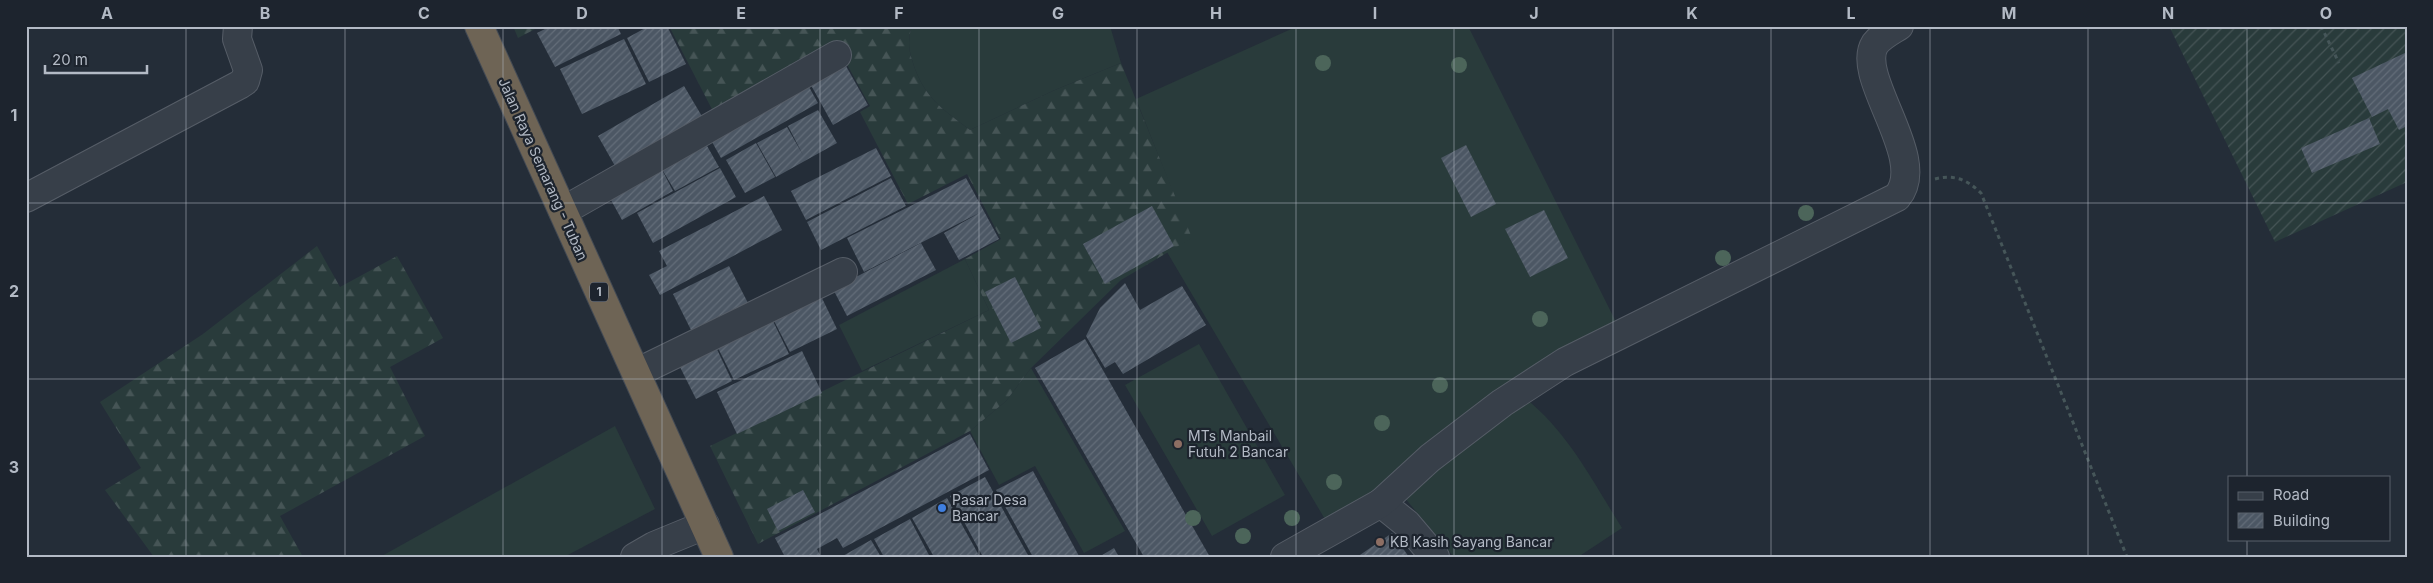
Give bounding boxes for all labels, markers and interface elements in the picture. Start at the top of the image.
text: A [101,3,113,23]
text: B [260,3,270,23]
text: C [418,3,430,23]
text: D [576,3,588,23]
text: E [736,3,746,23]
text: F [894,3,904,23]
text: G [1052,3,1064,23]
text: H [1210,3,1222,23]
text: I [1373,3,1377,23]
text: J [1529,3,1539,23]
text: K [1686,3,1698,23]
text: L [1846,3,1856,23]
text: M [2002,3,2016,23]
text: N [2162,3,2174,23]
text: O [2320,3,2332,23]
scale bar [45,42,148,74]
text: 20 m [52,50,88,69]
street label: Jalan Raya Semarang - Tuban [495,75,592,263]
text: 1 [11,105,17,125]
text: 2 [9,281,19,301]
road number: 1 [590,282,608,302]
place label: MTs Manbail Futuh 2 Bancar [1188,427,1288,460]
marker: MTs Manbail Futuh 2 Bancar [1172,438,1184,450]
text: 3 [9,457,19,477]
legend [2228,476,2390,540]
text: Road [2273,485,2309,504]
place label: Pasar Desa Bancar [952,491,1027,524]
marker: Pasar Desa Bancar [936,502,948,514]
text: Building [2273,511,2330,530]
place label: KB Kasih Sayang Bancar [1390,533,1552,550]
marker: KB Kasih Sayang Bancar [1374,536,1386,548]

